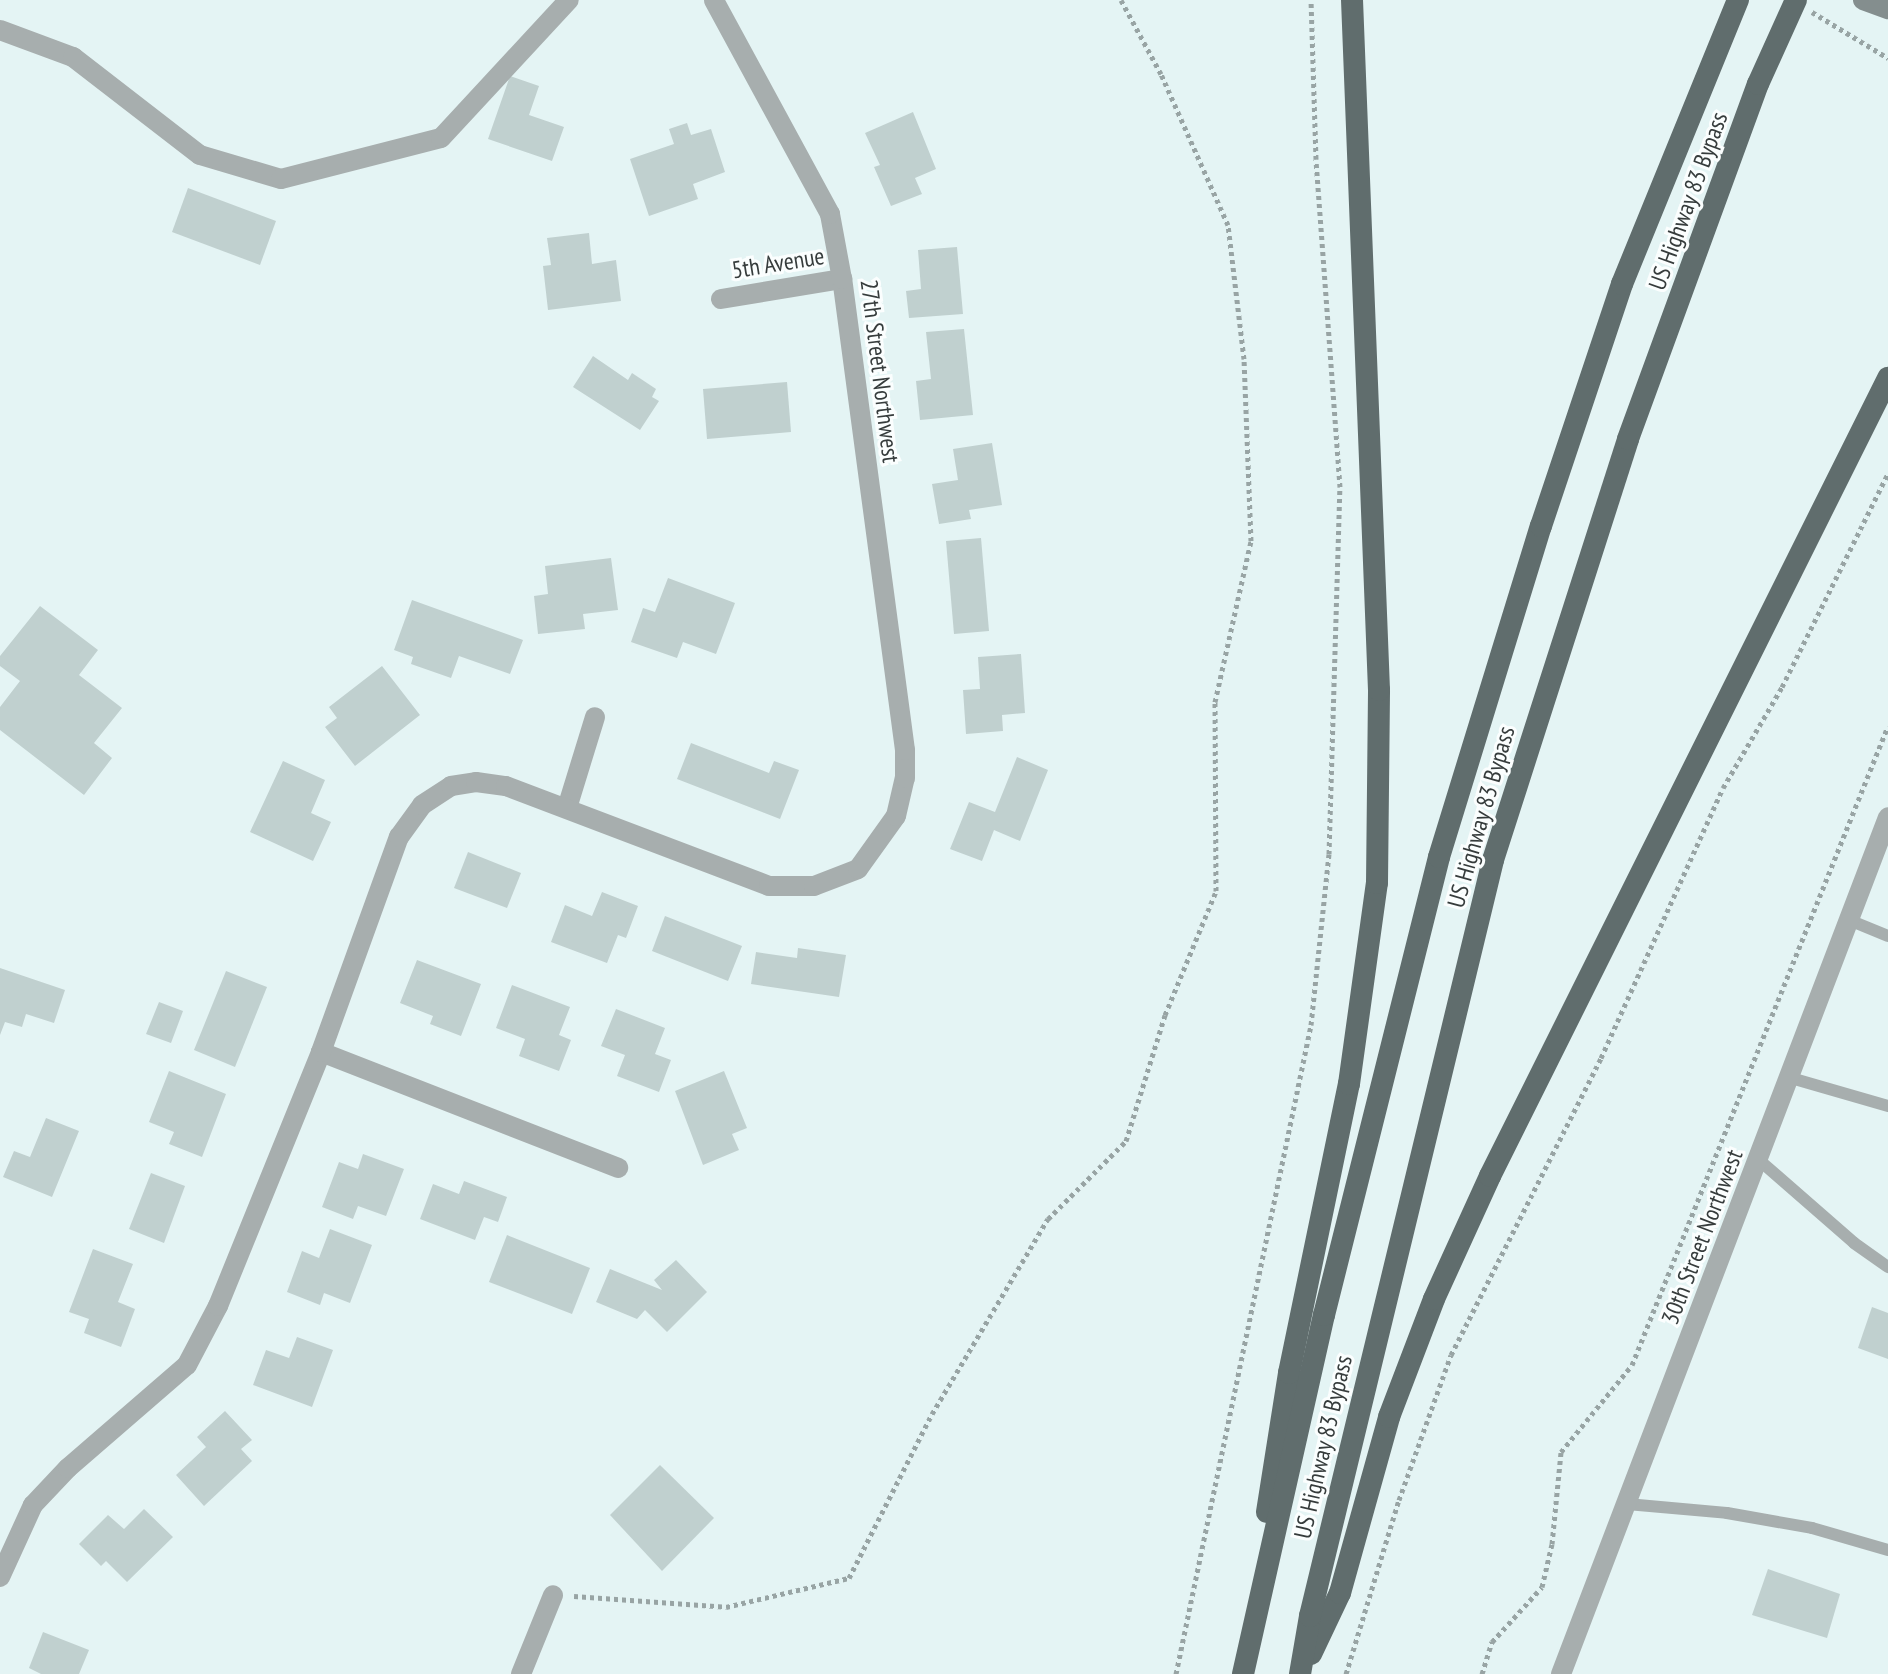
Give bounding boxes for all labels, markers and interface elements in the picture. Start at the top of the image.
street label: US Highway 83 Bypass [1642,108,1734,294]
street label: 5th Avenue [729,241,827,285]
street label: 27th Street Northwest [854,278,906,464]
street label: US Highway 83 Bypass [1441,723,1521,911]
street label: 30th Street Northwest [1655,1146,1749,1328]
street label: US Highway 83 Bypass [1288,1352,1358,1542]

